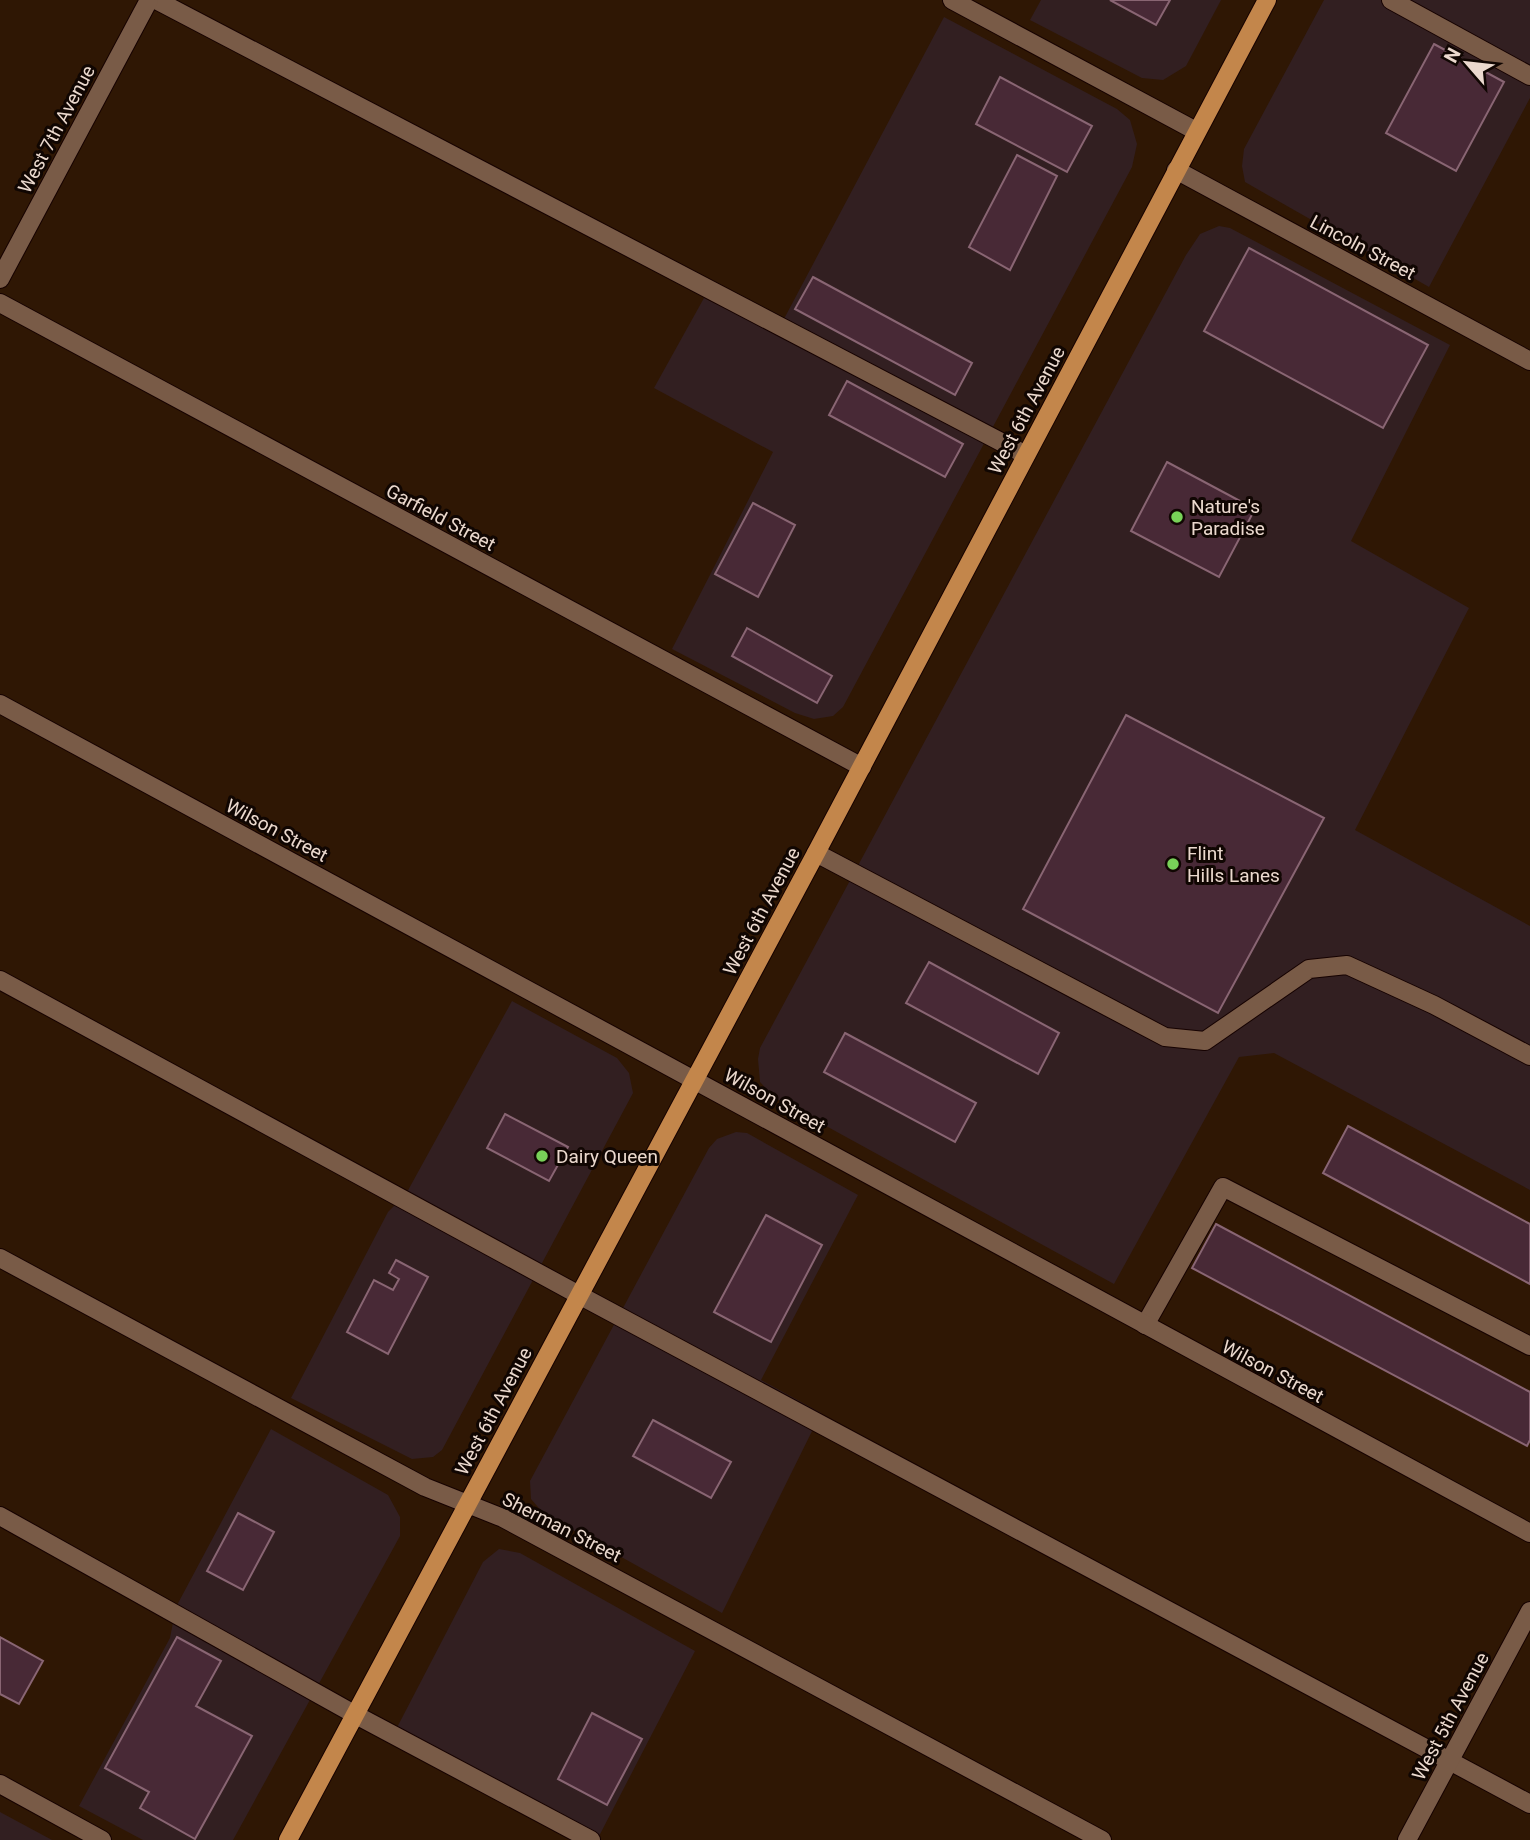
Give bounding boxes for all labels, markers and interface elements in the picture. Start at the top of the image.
north arrow [1432,28,1502,98]
text: N [1439,44,1466,67]
street label: West 7th Avenue [13,61,100,197]
street label: Lincoln Street [1306,210,1419,285]
street label: West 6th Avenue [983,342,1070,478]
street label: Garfield Street [382,479,499,556]
place label: Nature's Paradise [1191,495,1265,540]
marker: Nature's Paradise [1169,509,1185,525]
street label: Wilson Street [222,794,332,867]
place label: Flint Hills Lanes [1187,842,1280,887]
street label: West 6th Avenue [718,843,805,979]
marker: Flint Hills Lanes [1165,856,1181,872]
street label: Wilson Street [720,1063,829,1138]
place label: Dairy Queen [556,1145,658,1168]
marker: Dairy Queen [534,1148,550,1164]
street label: Wilson Street [1218,1335,1328,1408]
street label: West 6th Avenue [450,1343,537,1479]
street label: Sherman Street [498,1488,625,1567]
street label: West 5th Avenue [1407,1648,1494,1784]

